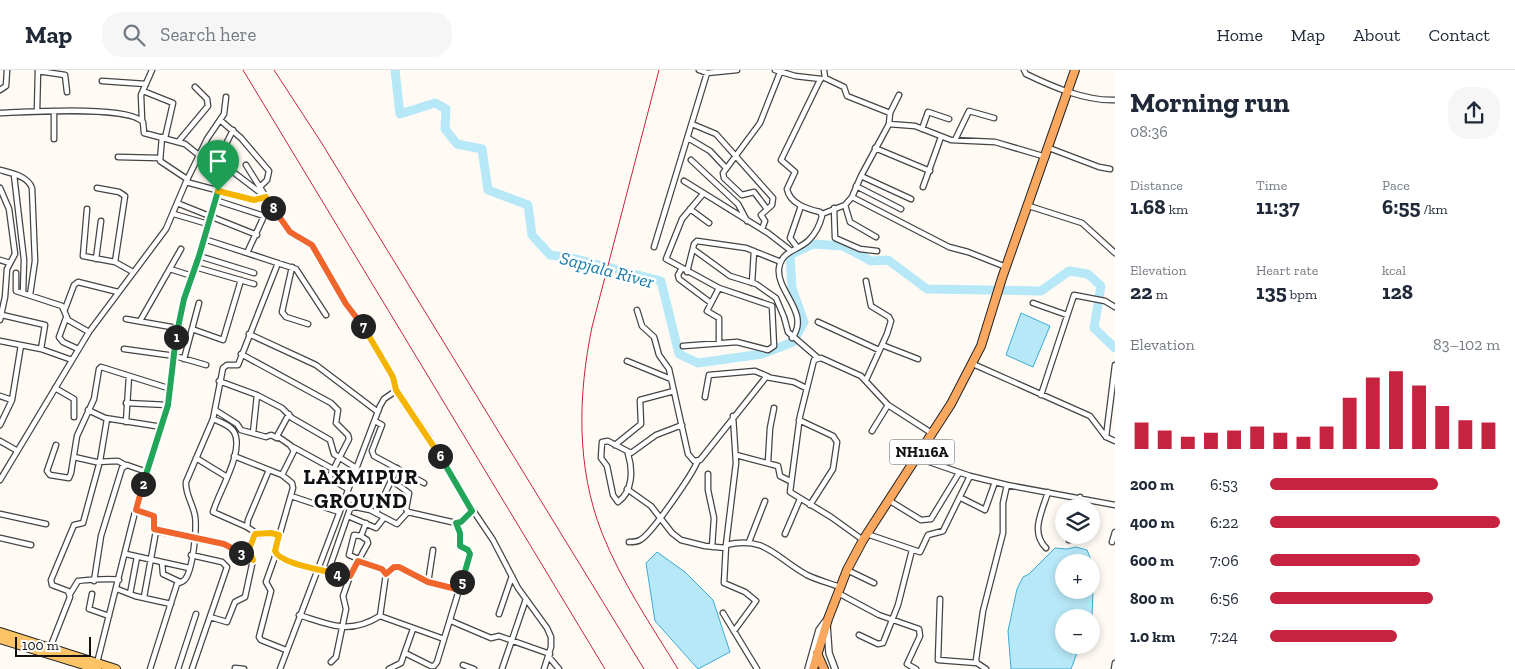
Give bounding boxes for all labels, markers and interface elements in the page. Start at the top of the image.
search box [102,12,452,57]
text: Map [25,20,72,49]
icon: search [120,21,148,49]
text: Search here [160,23,257,46]
text: Home [1216,24,1263,46]
text: Map [1291,24,1325,46]
text: About [1353,24,1400,46]
text: Contact [1428,24,1490,46]
text: Morning run [1130,86,1290,119]
button: share [1448,87,1500,139]
text: 08:36 [1130,122,1168,141]
pin [197,140,239,191]
icon: arrive [204,147,232,175]
text: Distance [1130,177,1183,194]
text: Time [1256,177,1287,194]
text: Pace [1382,177,1410,194]
text: 1.68 [1130,194,1166,219]
text: 11:37 [1256,194,1300,219]
text: 6:55 [1382,194,1420,219]
pin: 8 [260,196,286,220]
text: 8 [270,200,277,217]
text: km [1166,201,1188,218]
text: /km [1420,201,1448,218]
water label: Sapjala River [558,247,657,293]
text: Elevation [1130,262,1187,279]
text: Heart rate [1256,262,1318,279]
text: kcal [1382,262,1406,279]
text: 22 [1130,279,1153,304]
text: 135 [1256,279,1287,304]
text: 128 [1382,279,1413,304]
text: m [1153,286,1168,303]
text: bpm [1287,286,1317,303]
pin: 7 [350,314,376,338]
text: 7 [360,318,367,335]
pin: 1 [164,324,188,350]
text: 1 [174,329,179,346]
text: Elevation [1130,335,1195,354]
text: 83–102 m [1433,335,1500,354]
road number: NH116A [890,440,954,464]
pin: 6 [428,444,452,468]
text: 6 [437,448,444,465]
district label: LAXMIPUR GROUND [303,464,419,513]
pin: 2 [130,472,156,496]
text: 200 m [1130,475,1174,494]
text: 6:53 [1210,475,1238,494]
text: 2 [140,476,147,493]
map controls [1055,499,1100,654]
button: layers [1055,499,1100,544]
text: 400 m [1130,513,1175,532]
text: 6:22 [1210,513,1239,532]
pin: 3 [228,540,254,566]
text: 3 [238,545,245,562]
text: 600 m [1130,551,1174,570]
text: 7:06 [1210,551,1239,570]
button: + [1055,554,1100,599]
pin: 4 [324,562,350,586]
text: 4 [334,566,341,583]
pin: 5 [450,570,474,594]
text: 5 [459,574,466,591]
text: 800 m [1130,589,1174,608]
text: 6:56 [1210,589,1239,608]
button: − [1055,609,1100,654]
text: 1.0 km [1130,627,1175,646]
text: 7:24 [1210,627,1238,646]
scale bar [15,634,91,657]
text: 100 m [22,637,59,654]

